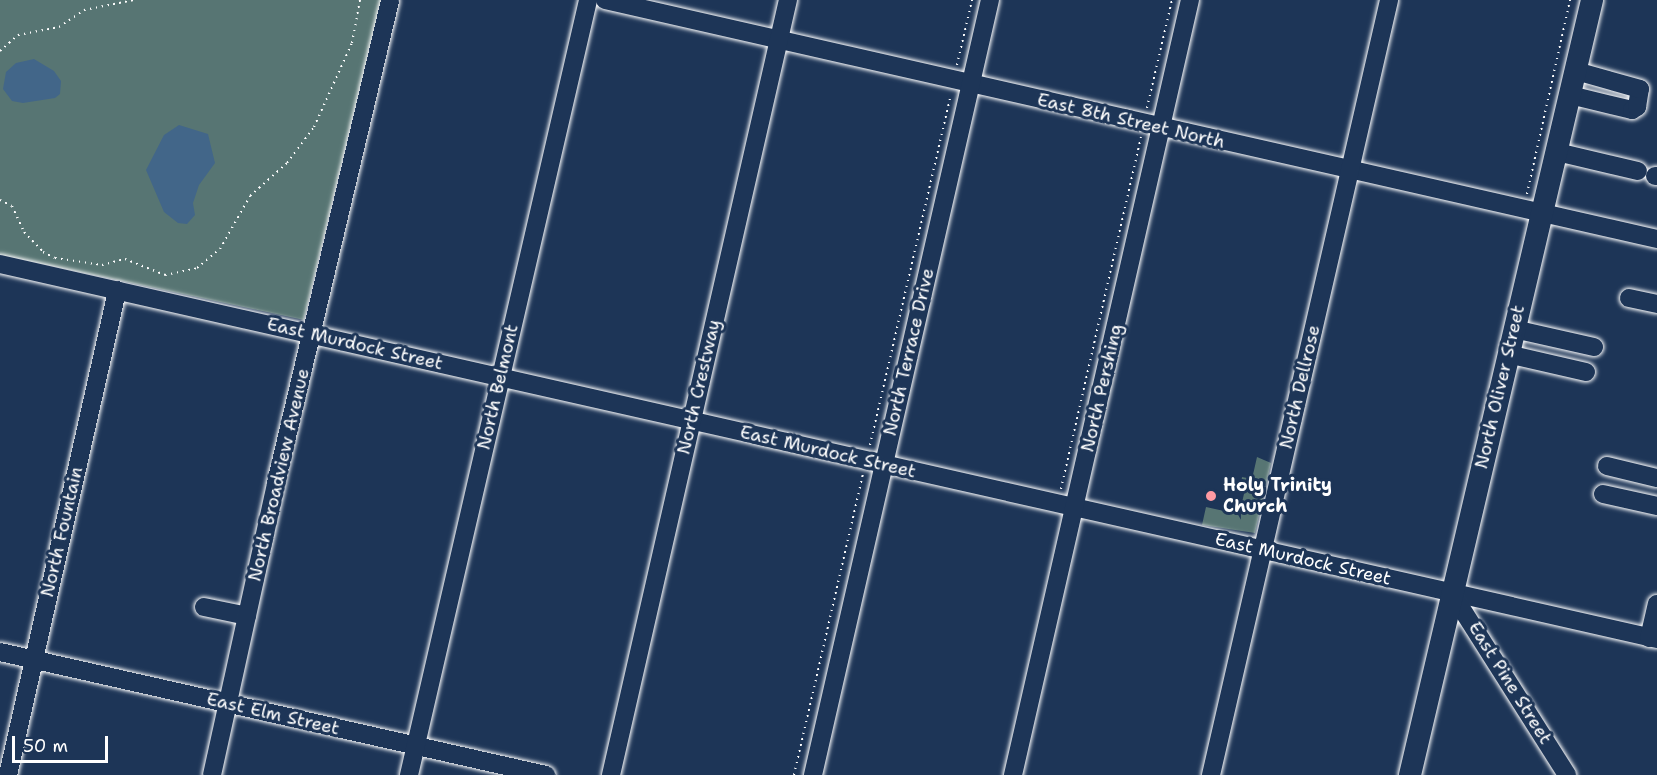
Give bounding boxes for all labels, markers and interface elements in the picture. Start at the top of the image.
street label: East 8th Street North [1035,89,1227,153]
street label: North Terrace Drive [879,266,939,438]
street label: North Oliver Street [1471,303,1529,471]
street label: East Murdock Street [265,313,445,375]
street label: North Crestway [673,317,725,457]
street label: North Belmont [473,322,523,452]
street label: North Pershing [1077,322,1127,454]
street label: North Dellrose [1275,323,1325,451]
street label: North Broadview Avenue [244,366,314,584]
street label: East Murdock Street [738,421,918,483]
street label: North Fountain [37,465,87,599]
place label: Holy Trinity Church [1223,475,1332,518]
marker: Holy Trinity Church [1204,489,1218,503]
street label: East Murdock Street [1213,528,1393,590]
street label: East Pine Street [1464,618,1556,748]
street label: East Elm Street [205,688,341,740]
scale bar [15,724,111,762]
text: 50 m [23,734,68,758]

